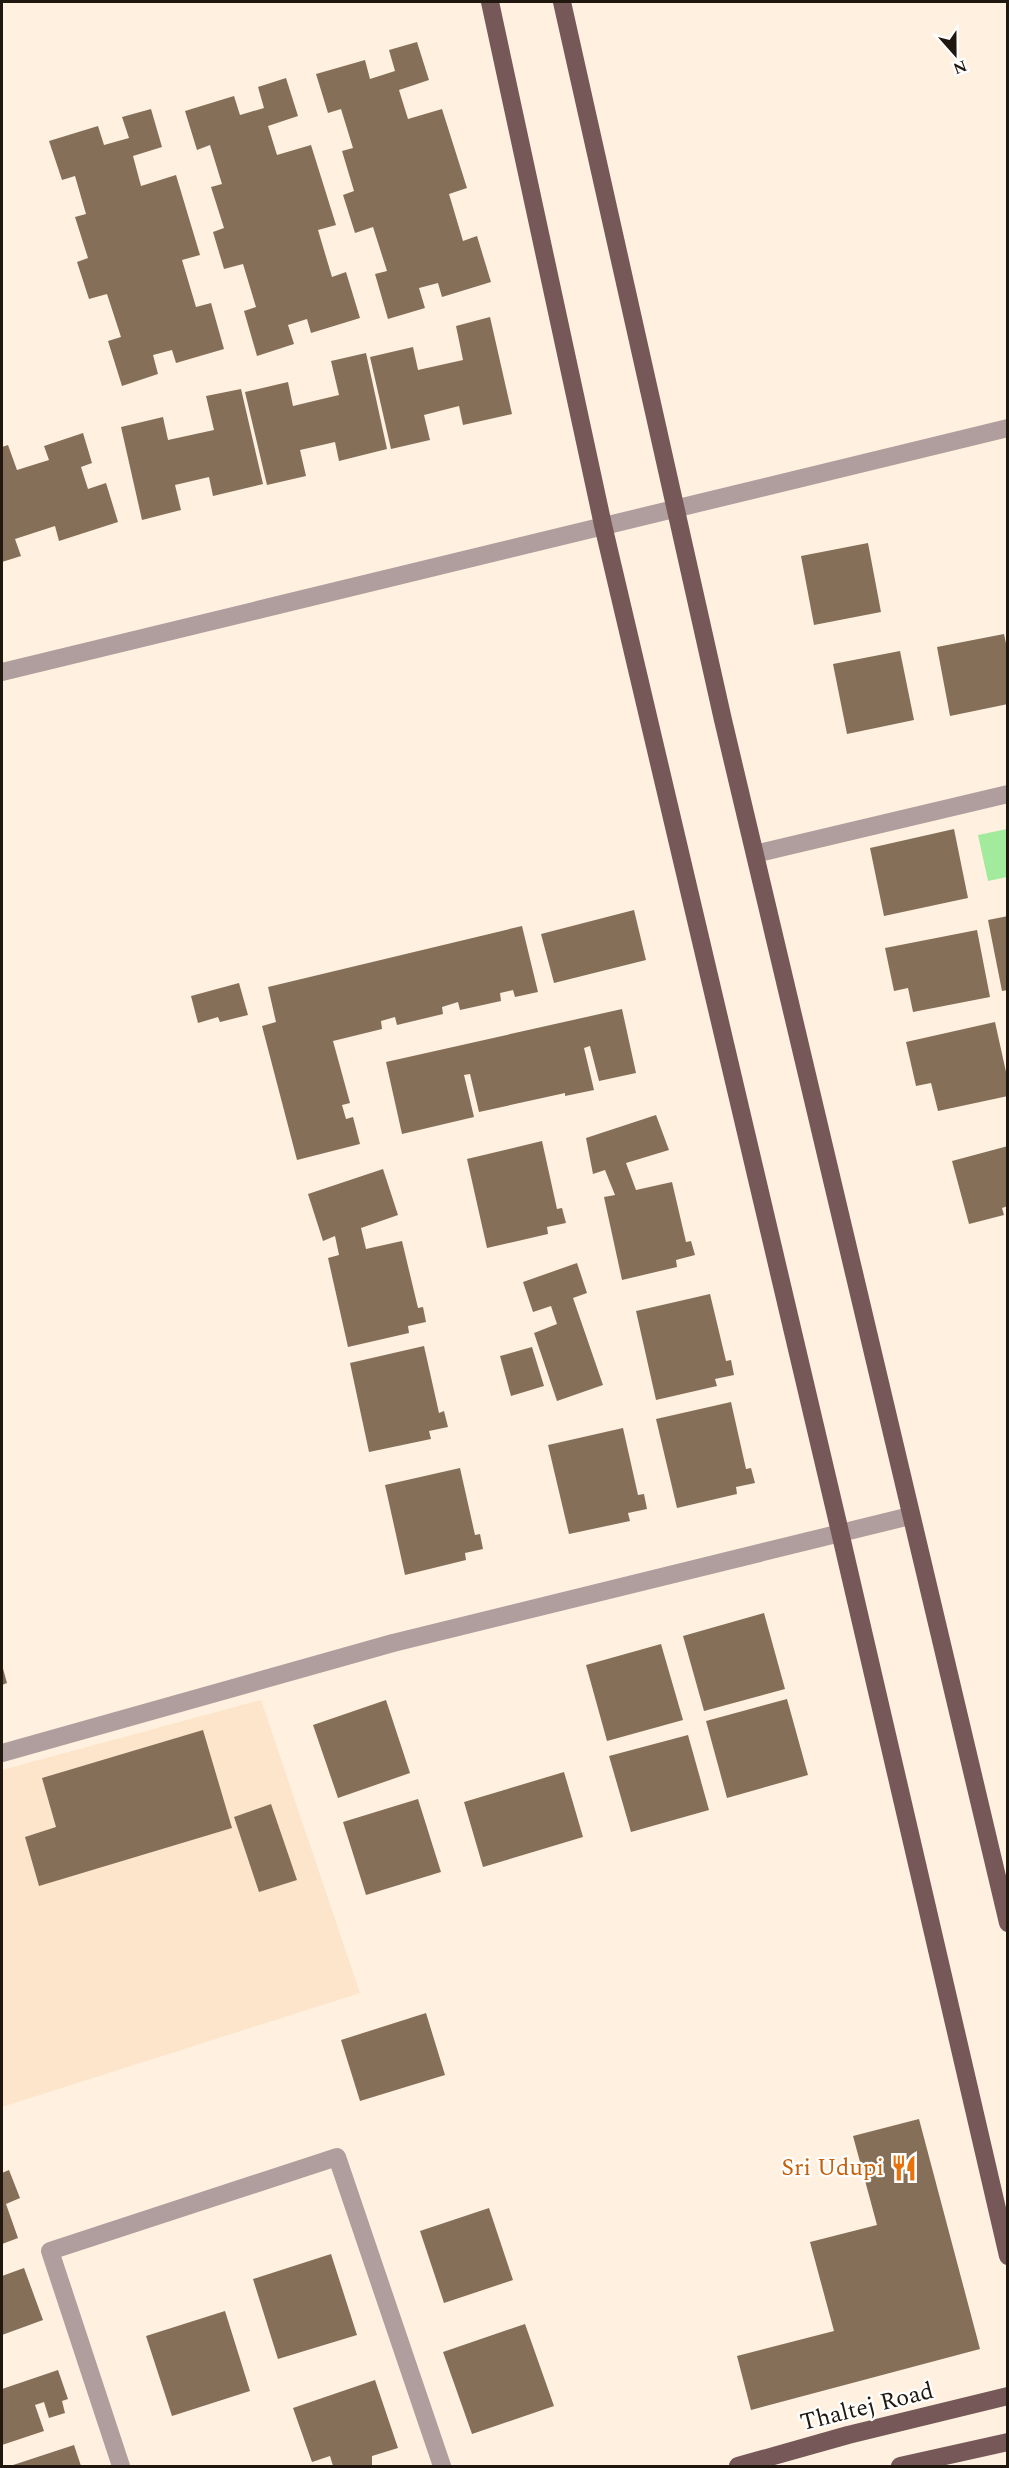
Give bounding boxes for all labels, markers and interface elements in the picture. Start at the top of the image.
north arrow [925,24,985,84]
text: N [950,54,970,81]
place label: Sri Udupi [781,2150,884,2186]
restaurant icon: Sri Udupi [889,2153,919,2183]
street label: Thaltej Road [796,2373,938,2441]

